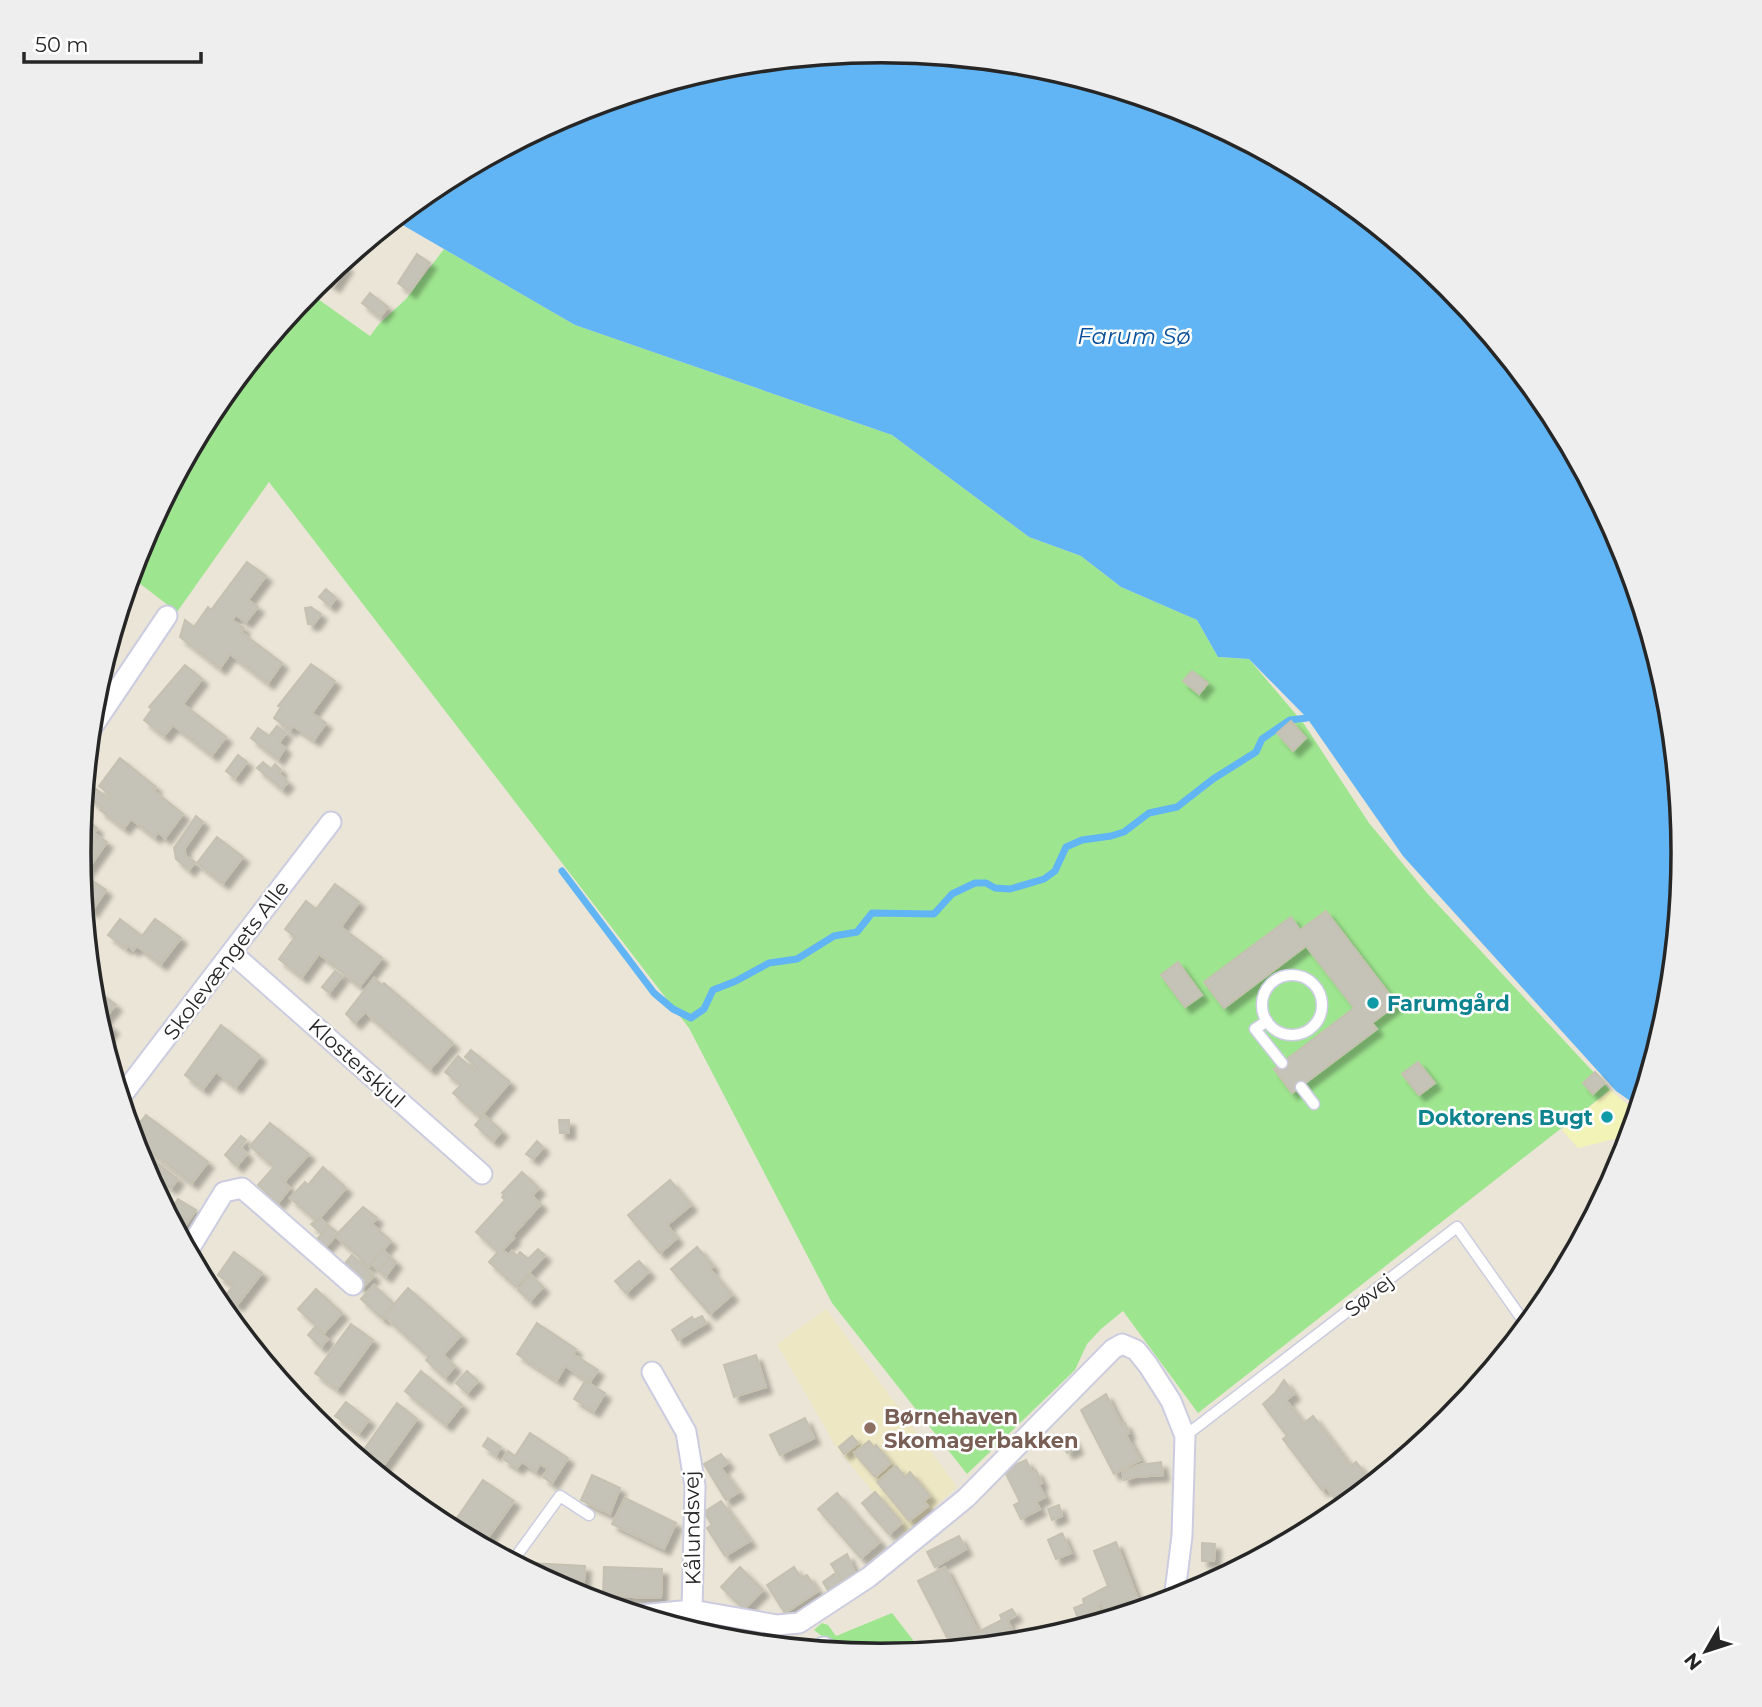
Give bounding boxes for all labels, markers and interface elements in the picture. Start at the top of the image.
scale bar [24,21,201,65]
text: 50 m [35,32,89,57]
water label: Farum Sø [1077,322,1191,350]
street label: Skolevængets Alle [158,876,294,1044]
place label: Farumgård [1387,991,1510,1016]
marker: Farumgård [1365,995,1381,1011]
street label: Klosterskjul [304,1013,410,1113]
place label: Doktorens Bugt [1418,1105,1593,1130]
marker: Doktorens Bugt [1599,1109,1615,1125]
street label: Søvej [1340,1268,1398,1322]
place label: Børnehaven Skomagerbakken [884,1404,1078,1453]
marker: Børnehaven Skomagerbakken [862,1420,878,1436]
street label: Kålundsvej [679,1470,705,1586]
north arrow [1671,1616,1741,1686]
text: N [1679,1648,1707,1675]

